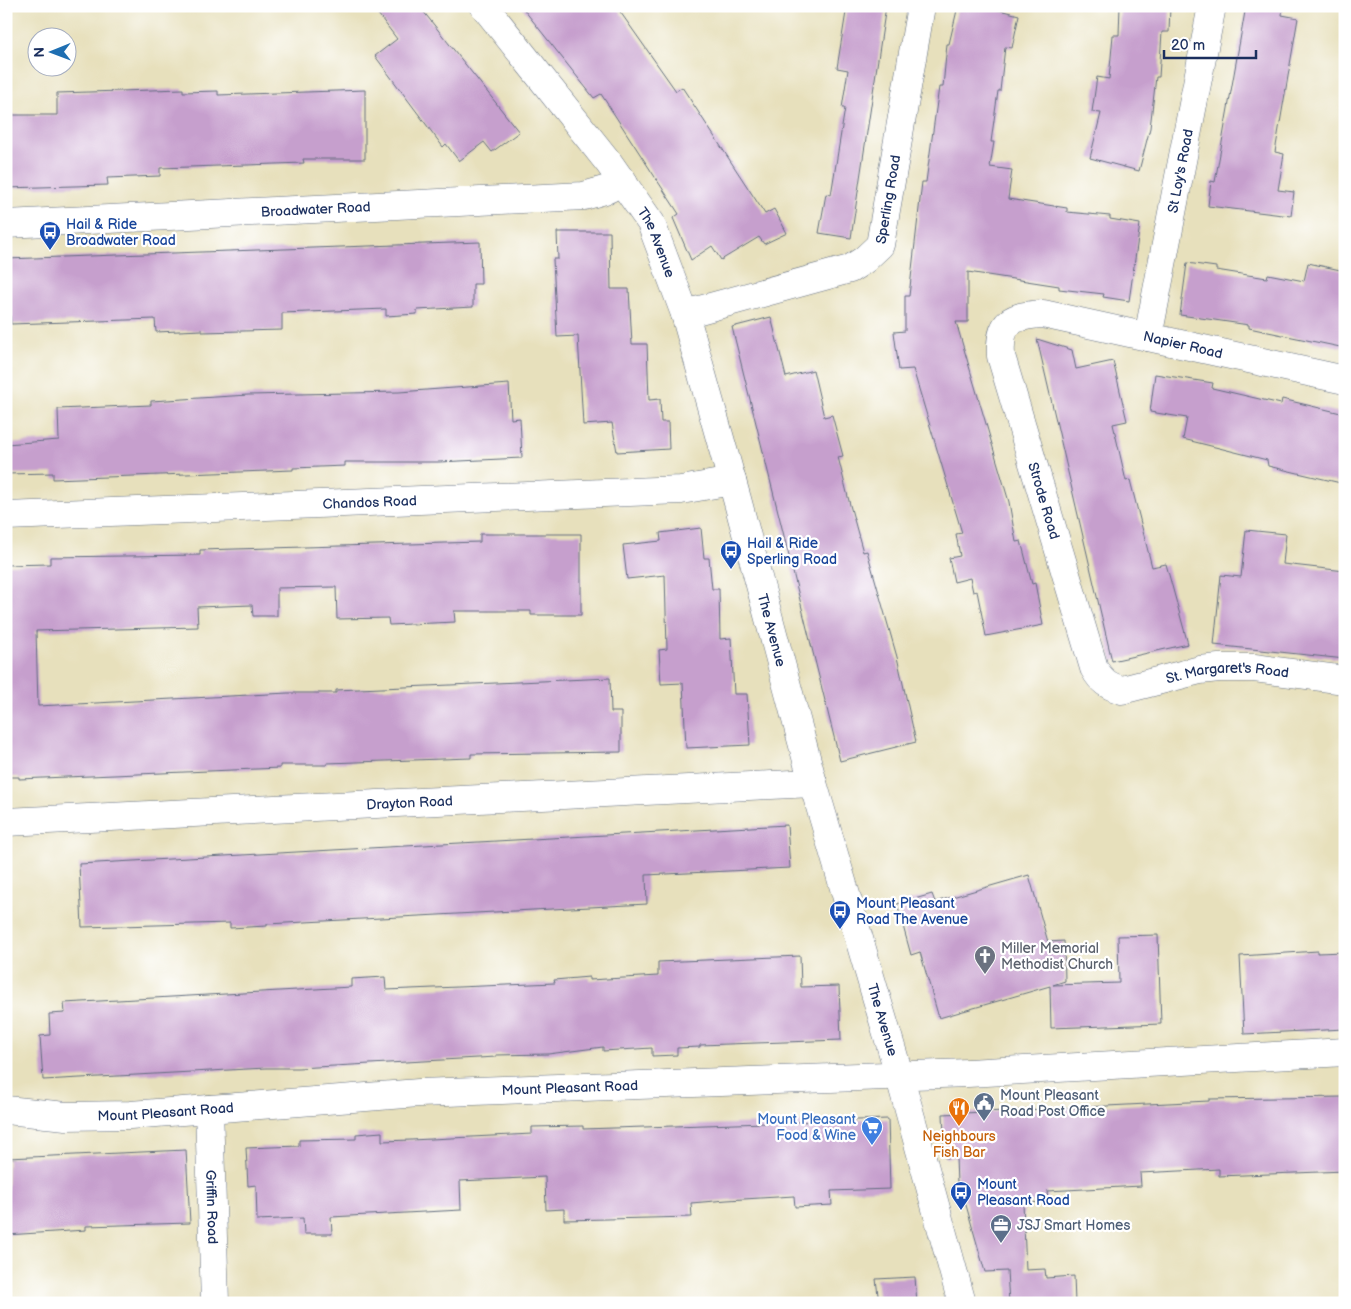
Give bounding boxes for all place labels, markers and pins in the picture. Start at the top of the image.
place label: Hail & Ride Broadwater Road [66,216,176,249]
bus stop icon: Hail & Ride Broadwater Road [38,220,62,251]
place label: Hail & Ride Sperling Road [747,535,837,568]
bus stop icon: Hail & Ride Sperling Road [719,539,743,570]
place label: Mount Pleasant Road The Avenue [856,895,968,928]
bus stop icon: Mount Pleasant Road The Avenue [828,899,852,930]
place label: Miller Memorial Methodist Church [1001,940,1113,973]
church icon: Miller Memorial Methodist Church [973,944,997,975]
place label: Mount Pleasant Road Post Office [1000,1087,1105,1120]
public building icon: Mount Pleasant Road Post Office [972,1091,996,1122]
restaurant icon: Neighbours Fish Bar [947,1096,971,1127]
place label: Mount Pleasant Food & Wine [757,1111,857,1144]
supermarket icon: Mount Pleasant Food & Wine [860,1115,884,1146]
place label: Neighbours Fish Bar [922,1128,996,1161]
place label: Mount Pleasant Road [977,1176,1070,1209]
bus stop icon: Mount Pleasant Road [949,1180,973,1211]
office icon: JSJ Smart Homes [989,1213,1013,1244]
place label: JSJ Smart Homes [1017,1217,1130,1234]

